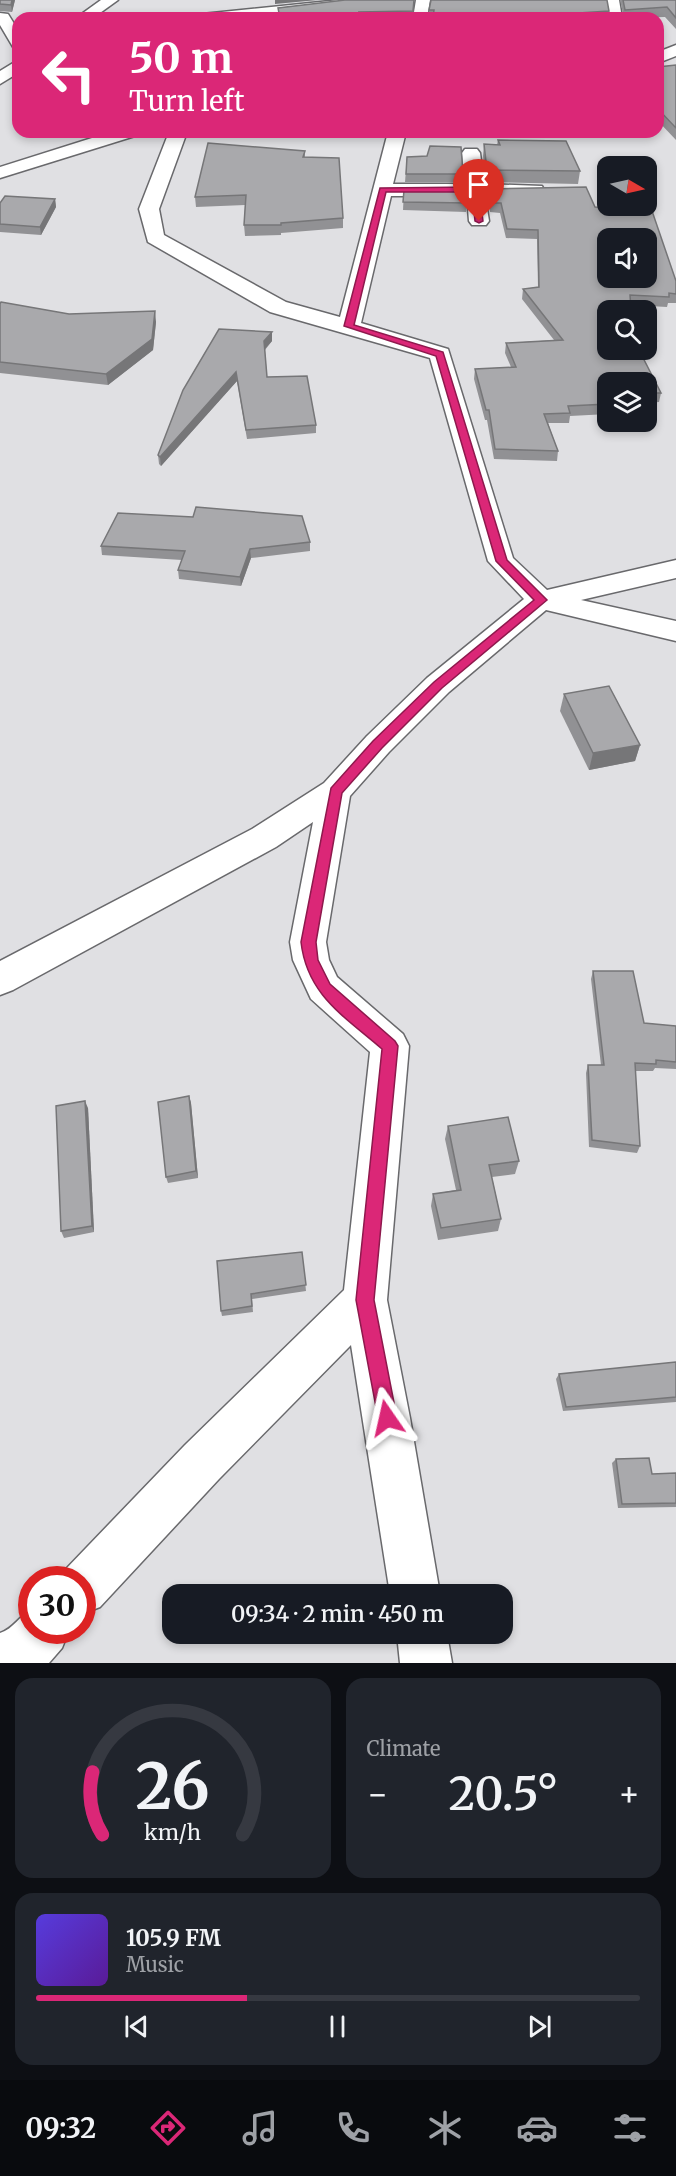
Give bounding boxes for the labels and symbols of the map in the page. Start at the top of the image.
north arrow [597,156,657,216]
pin [453,159,504,221]
position arrow [355,1386,419,1450]
speed limit sign: 30 [18,1566,96,1644]

